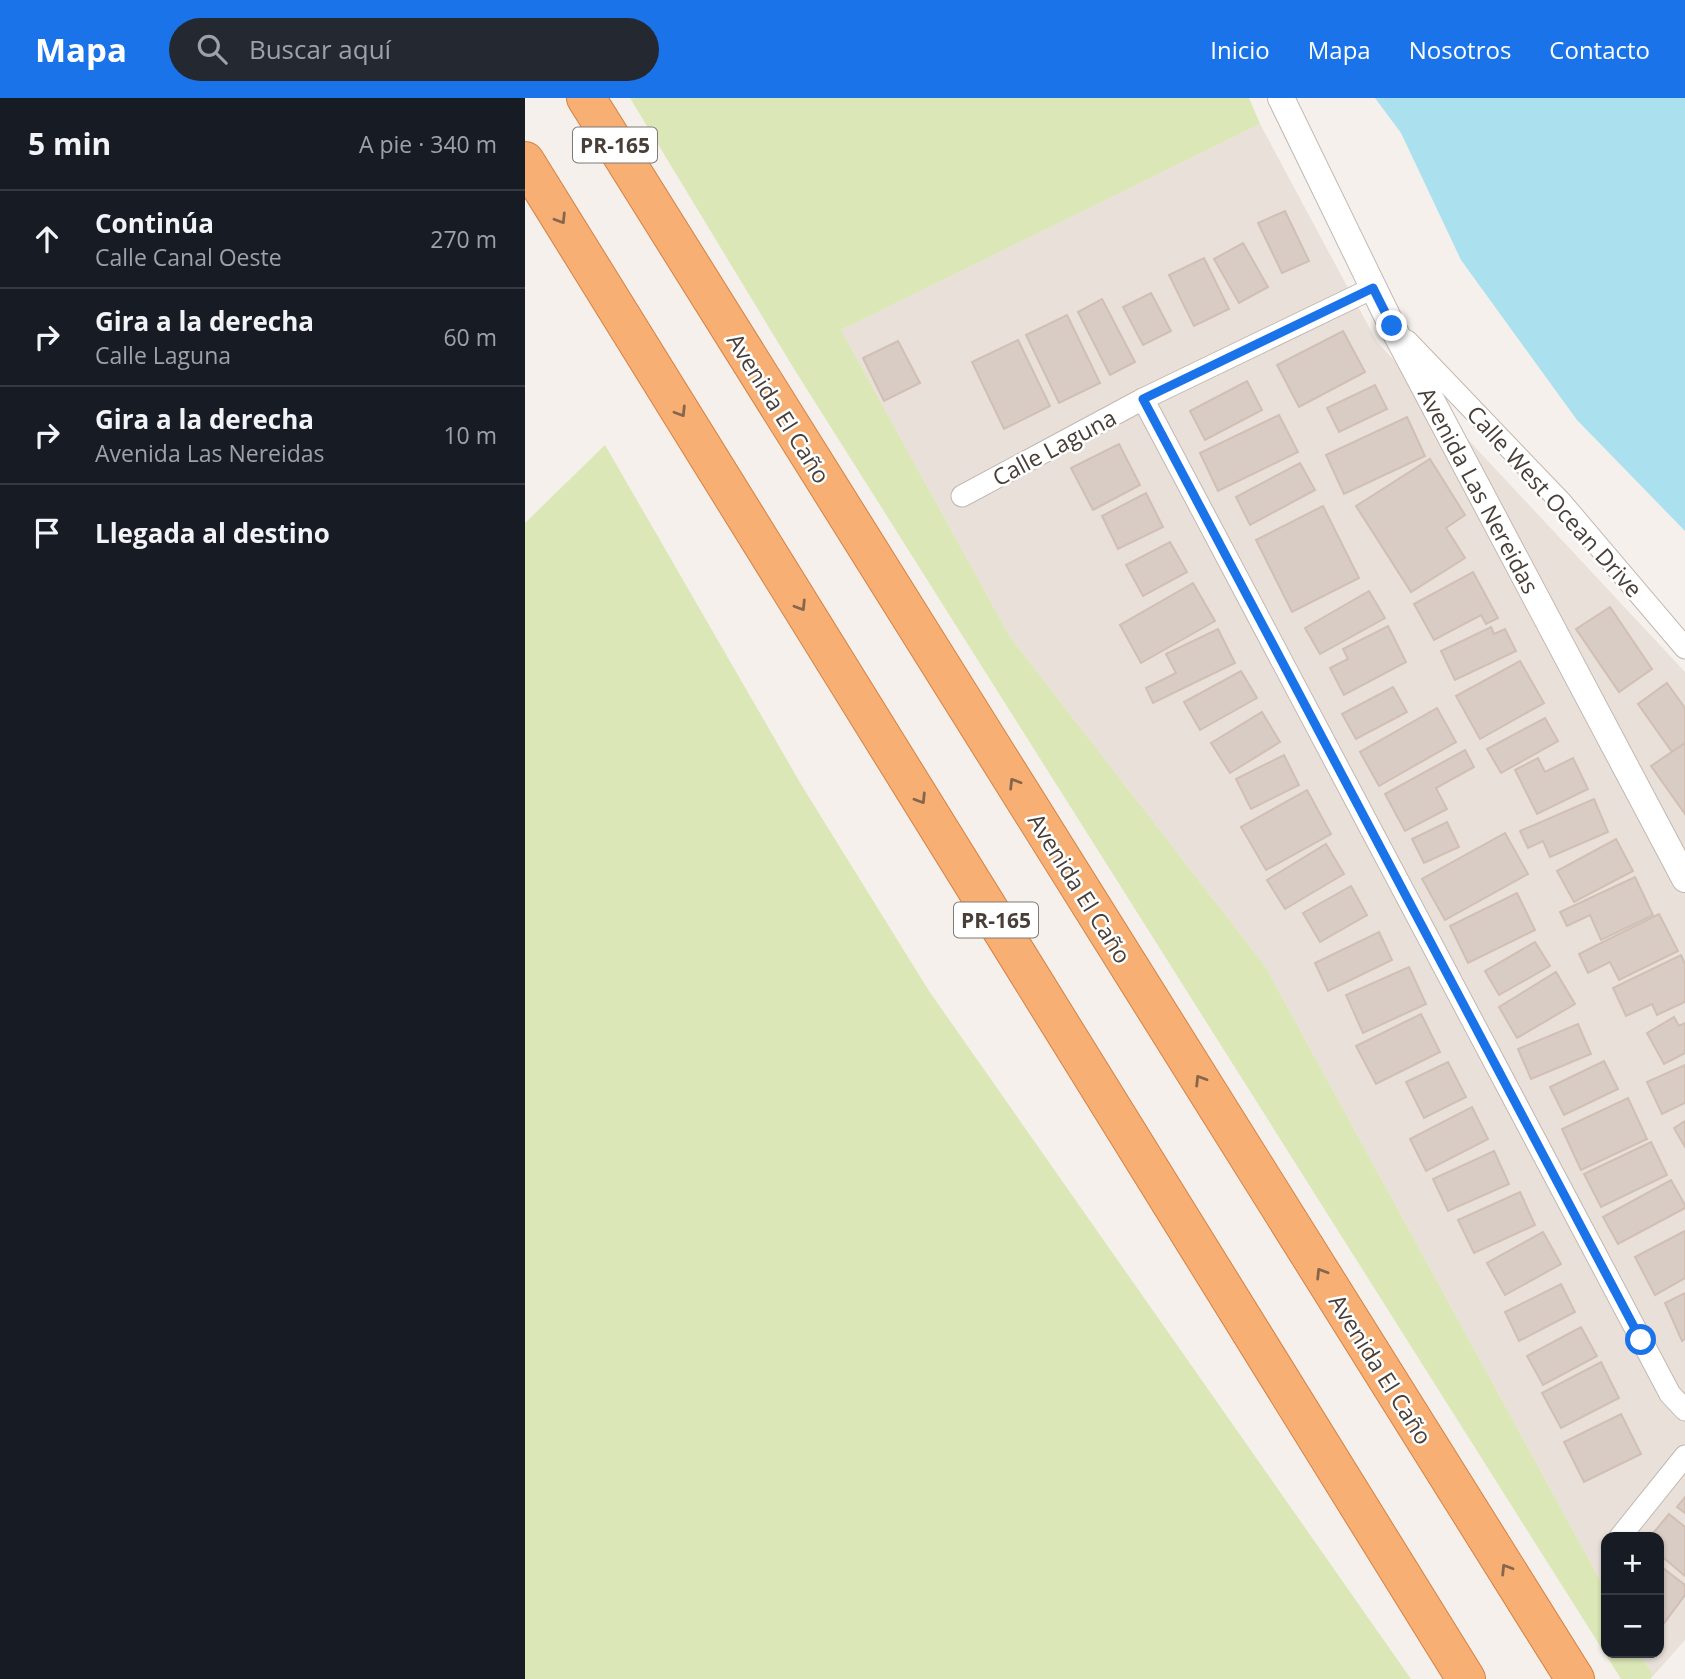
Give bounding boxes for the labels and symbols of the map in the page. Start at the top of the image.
road number: PR-165 [573,128,657,162]
one-way arrow [553,211,566,224]
route end [1376,310,1407,341]
street label: Avenida El Caño [720,327,838,489]
street label: Avenida Las Nereidas [1411,381,1547,599]
street label: Calle West Ocean Drive [1460,398,1650,604]
street label: Calle Laguna [986,401,1122,493]
one-way arrow [672,405,685,418]
one-way arrow [792,598,805,611]
one-way arrow [1010,778,1023,791]
one-way arrow [912,791,925,804]
street label: Avenida El Caño [1021,807,1139,969]
road number: PR-165 [954,902,1038,938]
one-way arrow [1196,1074,1209,1087]
one-way arrow [1316,1267,1329,1280]
street label: Avenida El Caño [1322,1288,1440,1450]
route start [1625,1324,1656,1355]
one-way arrow [1502,1564,1515,1577]

